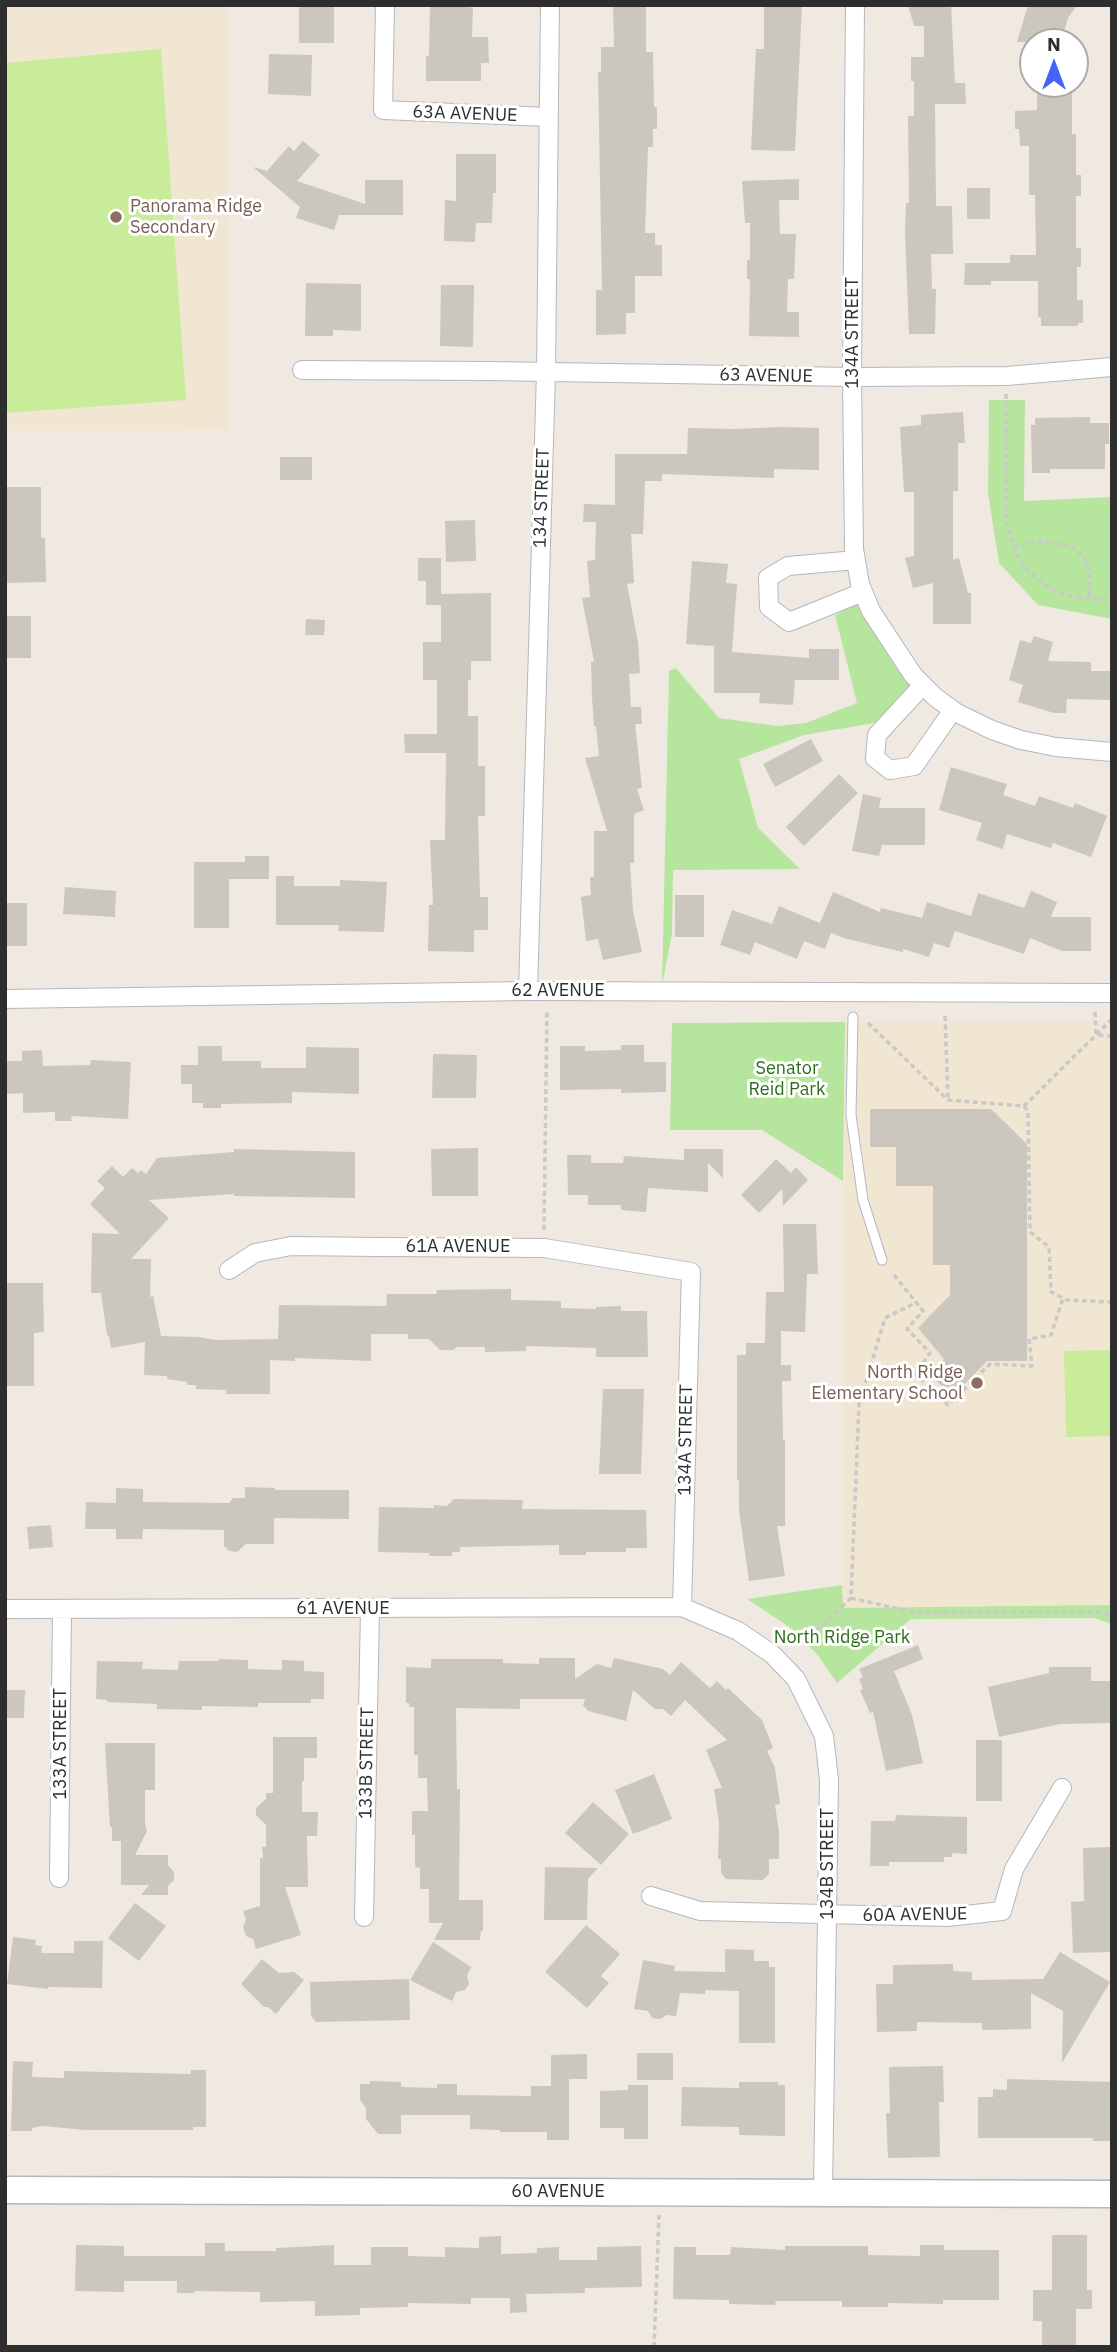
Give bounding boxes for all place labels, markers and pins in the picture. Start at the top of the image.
place label: Panorama Ridge Secondary [130,196,262,238]
marker: Panorama Ridge Secondary [108,209,124,225]
place label: North Ridge Elementary School [811,1362,963,1404]
marker: North Ridge Elementary School [969,1375,985,1391]

